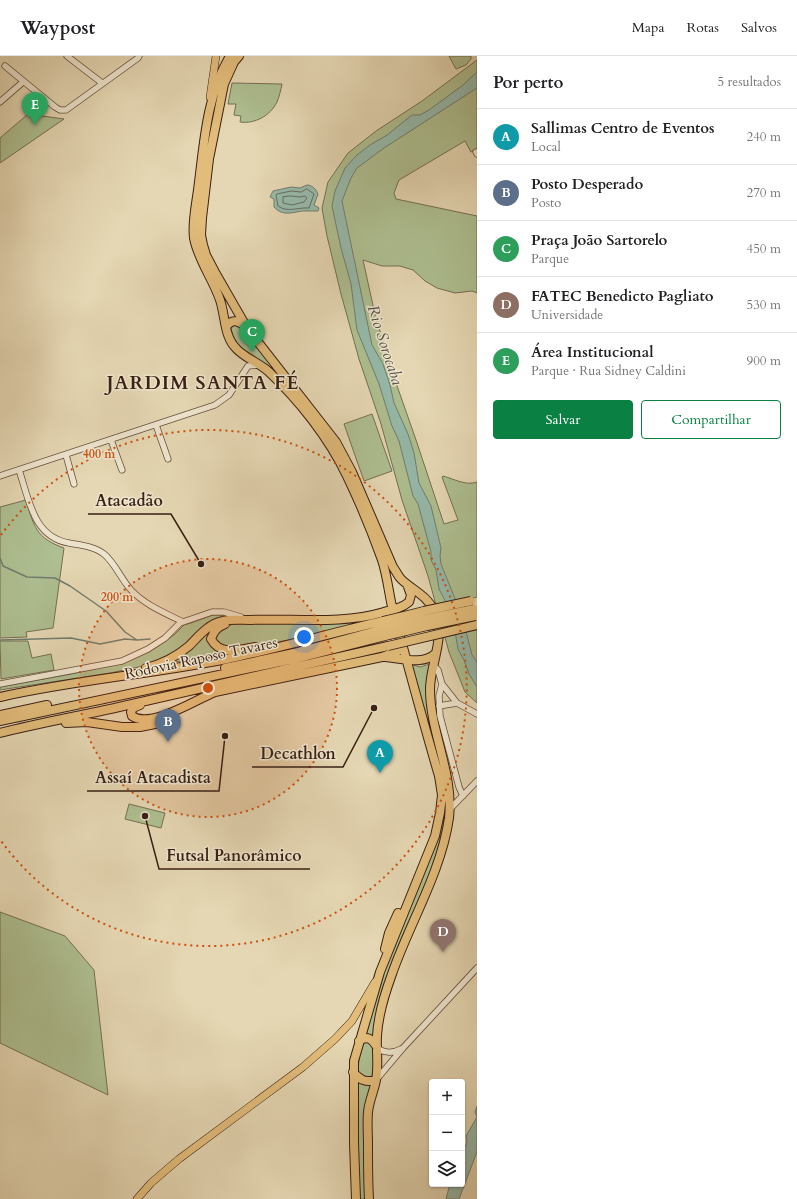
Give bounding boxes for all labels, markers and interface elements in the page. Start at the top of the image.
text: Waypost [20,15,95,41]
text: Mapa [632,18,665,37]
text: Rotas [687,18,719,37]
text: Salvos [741,18,777,37]
text: Por perto [493,71,563,94]
text: 5 resultados [717,73,781,91]
pin: E [22,92,48,125]
text: Sallimas Centro de Eventos [531,118,715,138]
text: A [501,128,511,146]
text: 240 m [747,128,781,146]
text: Local [531,138,561,156]
text: Posto Desperado [531,174,643,194]
text: B [501,184,511,202]
text: 270 m [747,184,781,202]
text: Posto [531,194,561,212]
text: Praça João Sartorelo [531,230,667,250]
text: C [501,240,511,258]
text: 450 m [747,240,781,258]
text: Parque [531,250,569,268]
text: FATEC Benedicto Pagliato [531,286,714,306]
text: D [500,296,512,314]
text: 530 m [747,296,781,314]
water label: Rio Sorocaba [362,302,408,388]
text: Universidade [531,306,603,324]
pin: C [239,319,265,352]
text: Área Institucional [531,342,654,362]
text: E [502,352,510,370]
text: 900 m [747,352,781,370]
text: Parque · Rua Sidney Caldini [531,362,686,380]
district label: JARDIM SANTA FÉ [104,370,299,396]
button: Salvar [493,400,633,439]
button: Compartilhar [641,400,781,439]
text: 400 m [83,446,116,462]
callout: Atacadão [88,486,171,514]
text: Atacadão [95,490,163,512]
text: 200 m [101,589,134,605]
your location [294,627,314,647]
street label: Rodovia Raposo Tavares [123,632,279,684]
centre of rings [201,681,215,695]
pin: B [155,709,181,742]
callout: Decathlon [252,739,343,767]
pin: A [367,740,393,773]
text: Decathlon [260,743,337,765]
callout: Assaí Atacadista [87,763,219,791]
text: Assaí Atacadista [95,767,211,789]
callout: Futsal Panorâmico [159,841,310,869]
text: Futsal Panorâmico [166,845,302,867]
pin: D [430,919,456,952]
map controls [429,1079,465,1187]
button: + [429,1079,465,1115]
button: − [429,1115,465,1151]
button: layers [429,1151,465,1187]

